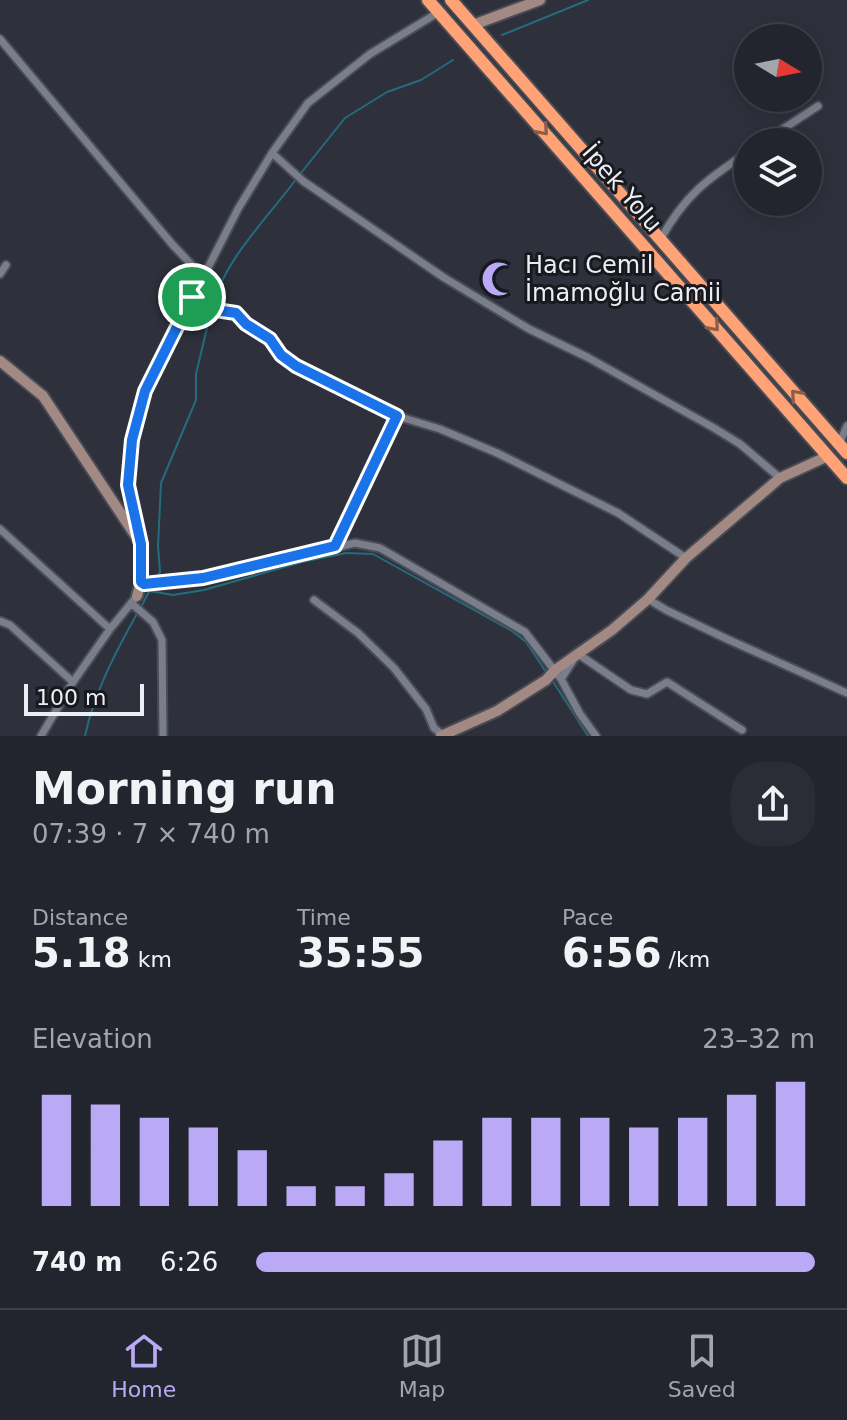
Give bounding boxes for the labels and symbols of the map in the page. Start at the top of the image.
north arrow [734,24,822,112]
one-way arrow [533,121,547,136]
street label: İpek Yolu [576,138,668,237]
place label: Hacı Cemil İmamoğlu Camii [525,251,721,307]
mosque icon: Hacı Cemil İmamoğlu Camii [480,260,518,298]
pin [158,263,226,331]
one-way arrow [704,316,719,331]
one-way arrow [791,389,805,404]
scale bar [24,680,144,716]

